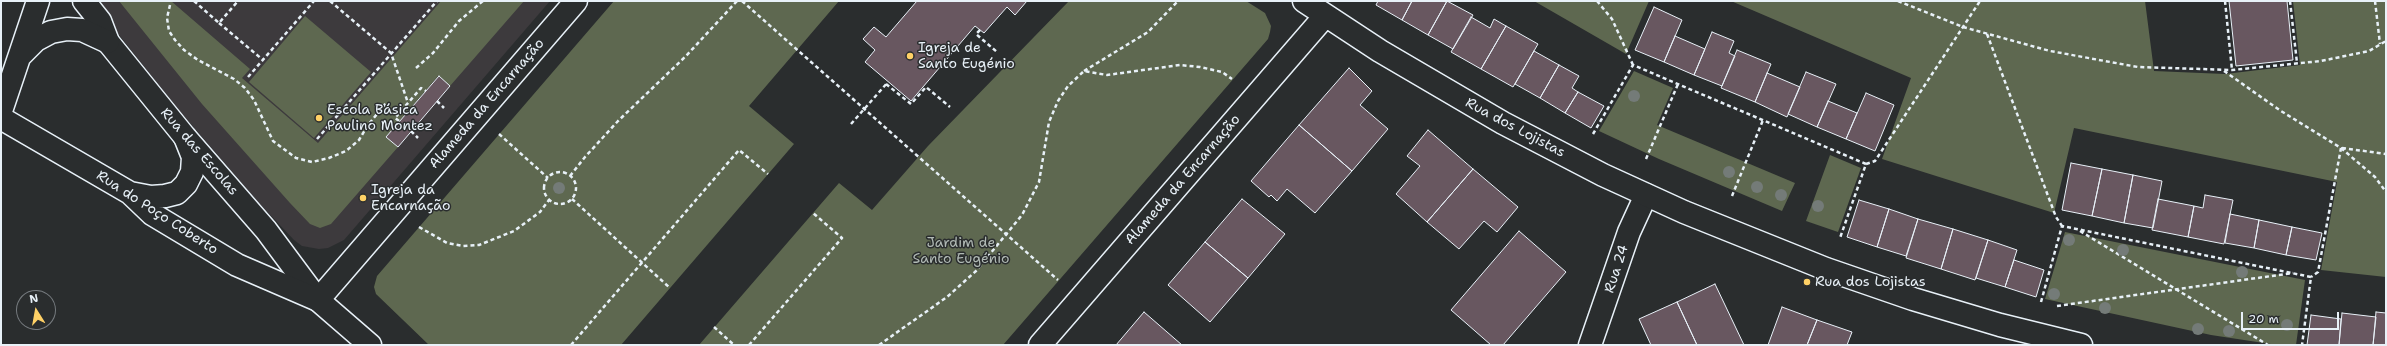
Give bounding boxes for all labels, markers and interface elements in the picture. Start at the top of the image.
street label: Alameda da Encarnação [426,36,548,172]
place label: Igreja de Santo Eugénio [918,40,1015,72]
marker: Igreja de Santo Eugénio [905,51,915,61]
street label: Rua dos Lojistas [1462,95,1568,161]
place label: Escola Básica Paulino Montez [327,102,433,134]
street label: Rua das Escolas [156,105,242,199]
street label: Alameda da Encarnação [1122,112,1244,248]
marker: Escola Básica Paulino Montez [314,113,324,123]
street label: Rua do Poço Coberto [93,167,221,259]
place label: Igreja da Encarnação [371,182,450,214]
marker: Igreja da Encarnação [358,193,368,203]
park label: Jardim de Santo Eugénio [913,235,1009,268]
street label: Rua 24 [1601,243,1633,295]
place label: Rua dos Lojistas [1815,274,1926,290]
marker: Rua dos Lojistas [1802,277,1812,287]
north arrow [16,290,56,330]
text: N [28,291,40,307]
scale bar [2243,304,2341,330]
text: 20 m [2248,311,2279,327]

